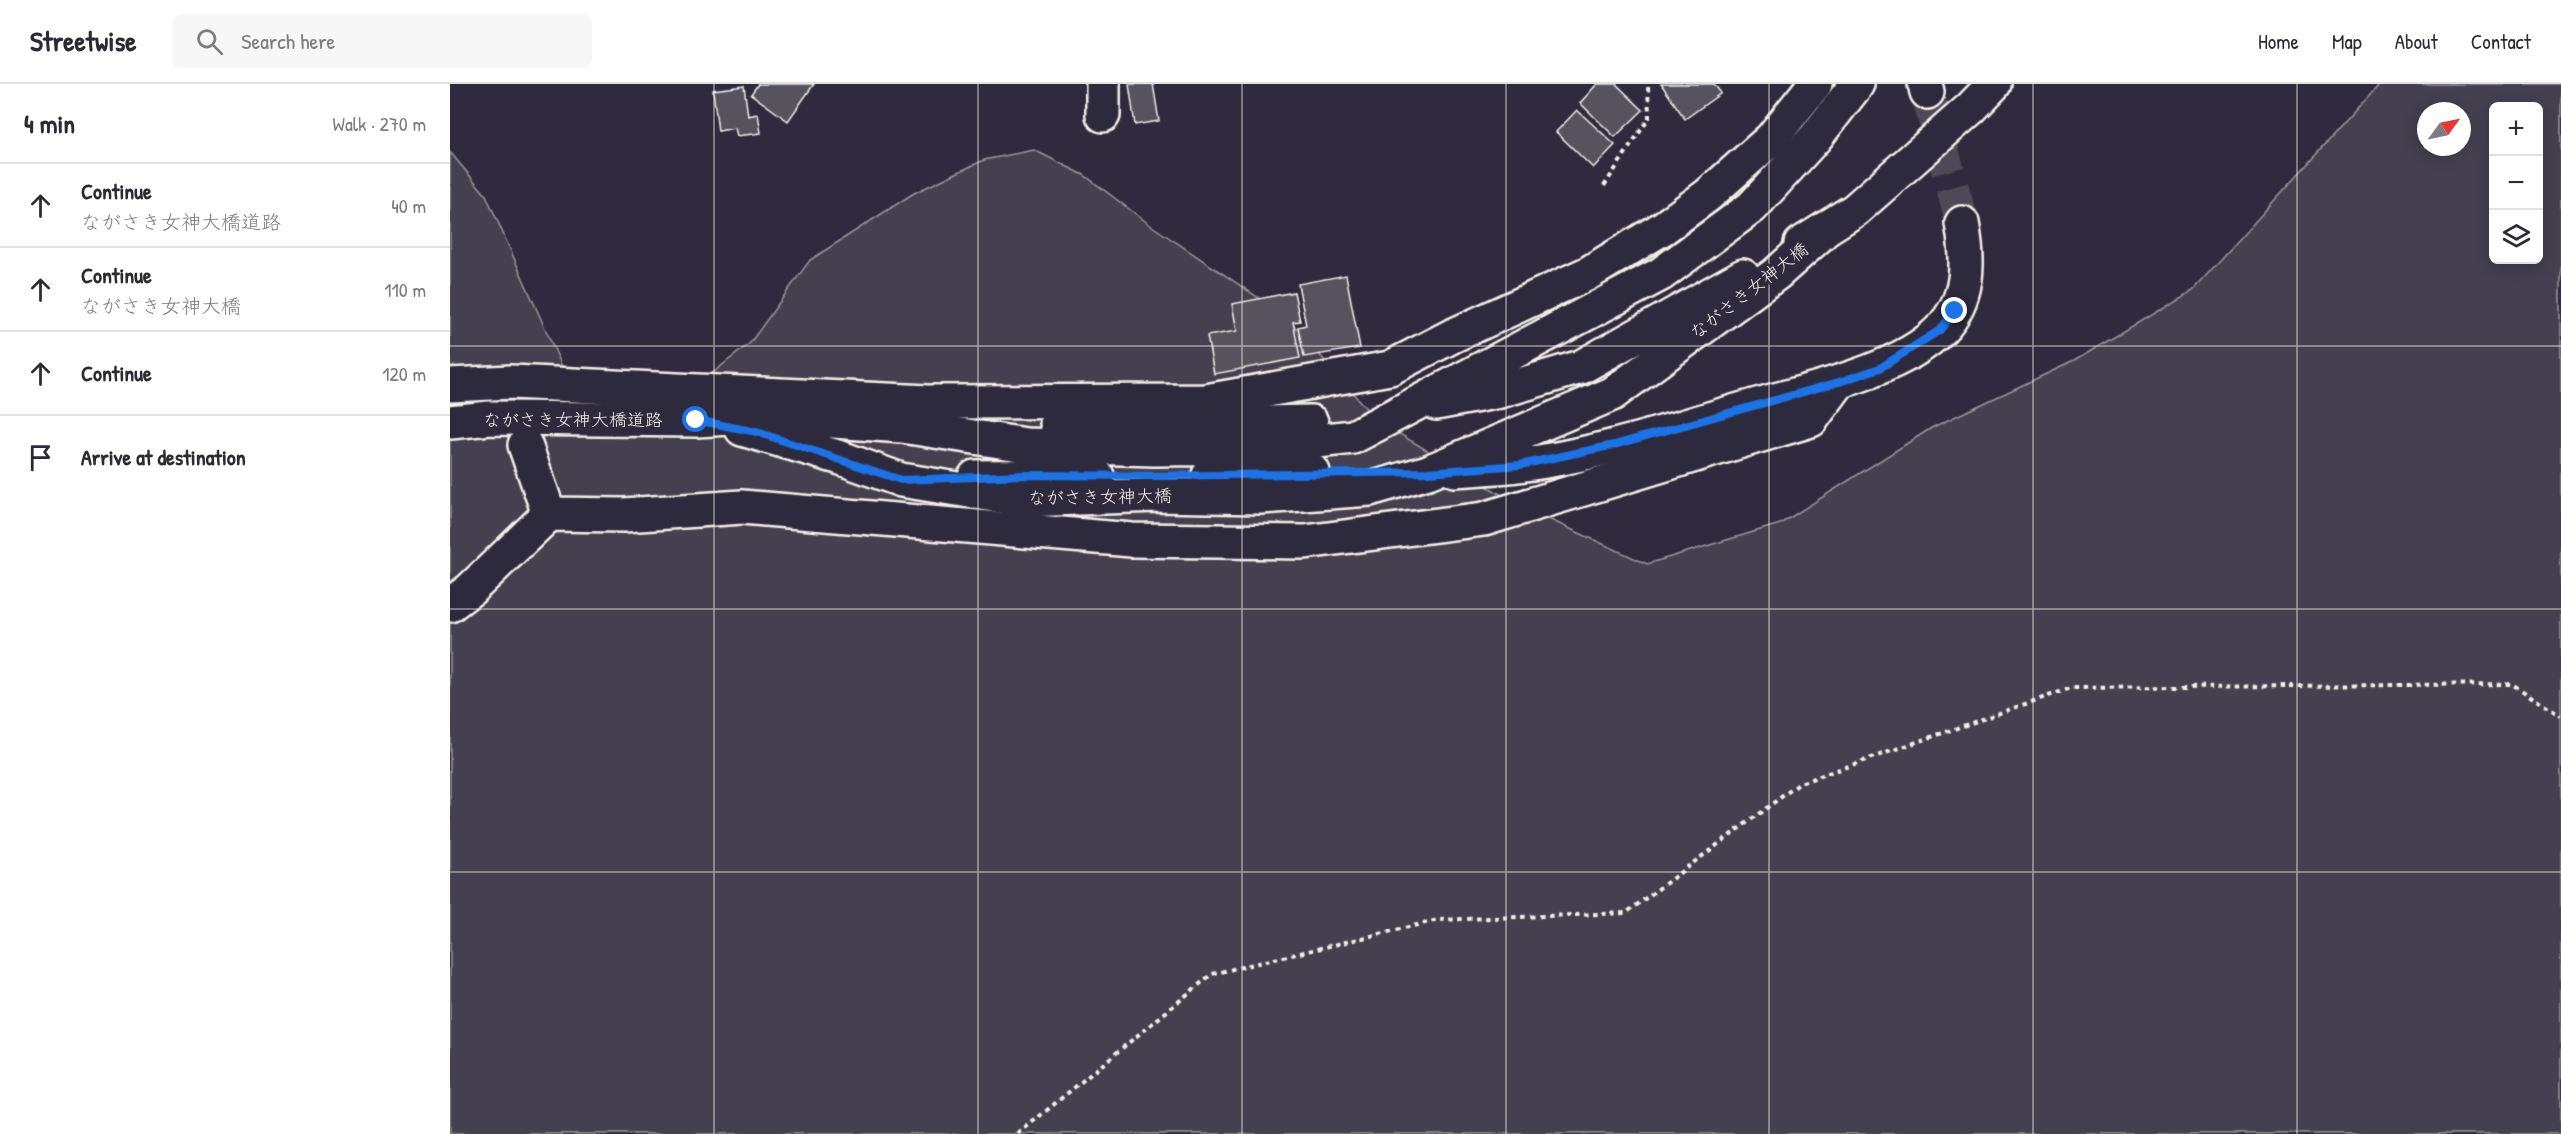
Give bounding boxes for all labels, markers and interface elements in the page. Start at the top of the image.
search box [172,14,592,68]
text: Streetwise [30,22,136,60]
icon: search [193,25,226,58]
text: Search here [241,26,335,56]
text: Home [2258,27,2299,56]
text: Map [2332,27,2362,56]
text: About [2395,27,2438,56]
text: Contact [2471,27,2531,56]
north arrow [2417,102,2471,156]
map controls [2489,102,2543,264]
button: + [2489,102,2543,156]
text: 4 min [24,106,75,141]
text: Walk · 270 m [333,110,426,137]
button: − [2489,156,2543,210]
text: Continue [81,176,152,206]
icon: ahead [24,189,57,222]
text: 40 m [391,192,426,219]
text: ながさき女神大橋道路 [81,208,281,235]
button: layers [2489,210,2543,264]
street label: ながさき女神大橋 [1684,236,1813,345]
text: Continue [81,260,152,290]
icon: ahead [24,273,57,306]
text: 110 m [384,276,426,303]
text: ながさき女神大橋 [81,292,241,319]
route end [1941,297,1967,323]
icon: ahead [24,357,57,390]
text: Continue [81,358,152,388]
text: 120 m [382,360,426,387]
route start [682,406,708,432]
street label: ながさき女神大橋道路 [483,407,663,432]
icon: arrive [24,441,57,474]
text: Arrive at destination [81,442,246,472]
street label: ながさき女神大橋 [1028,483,1172,510]

